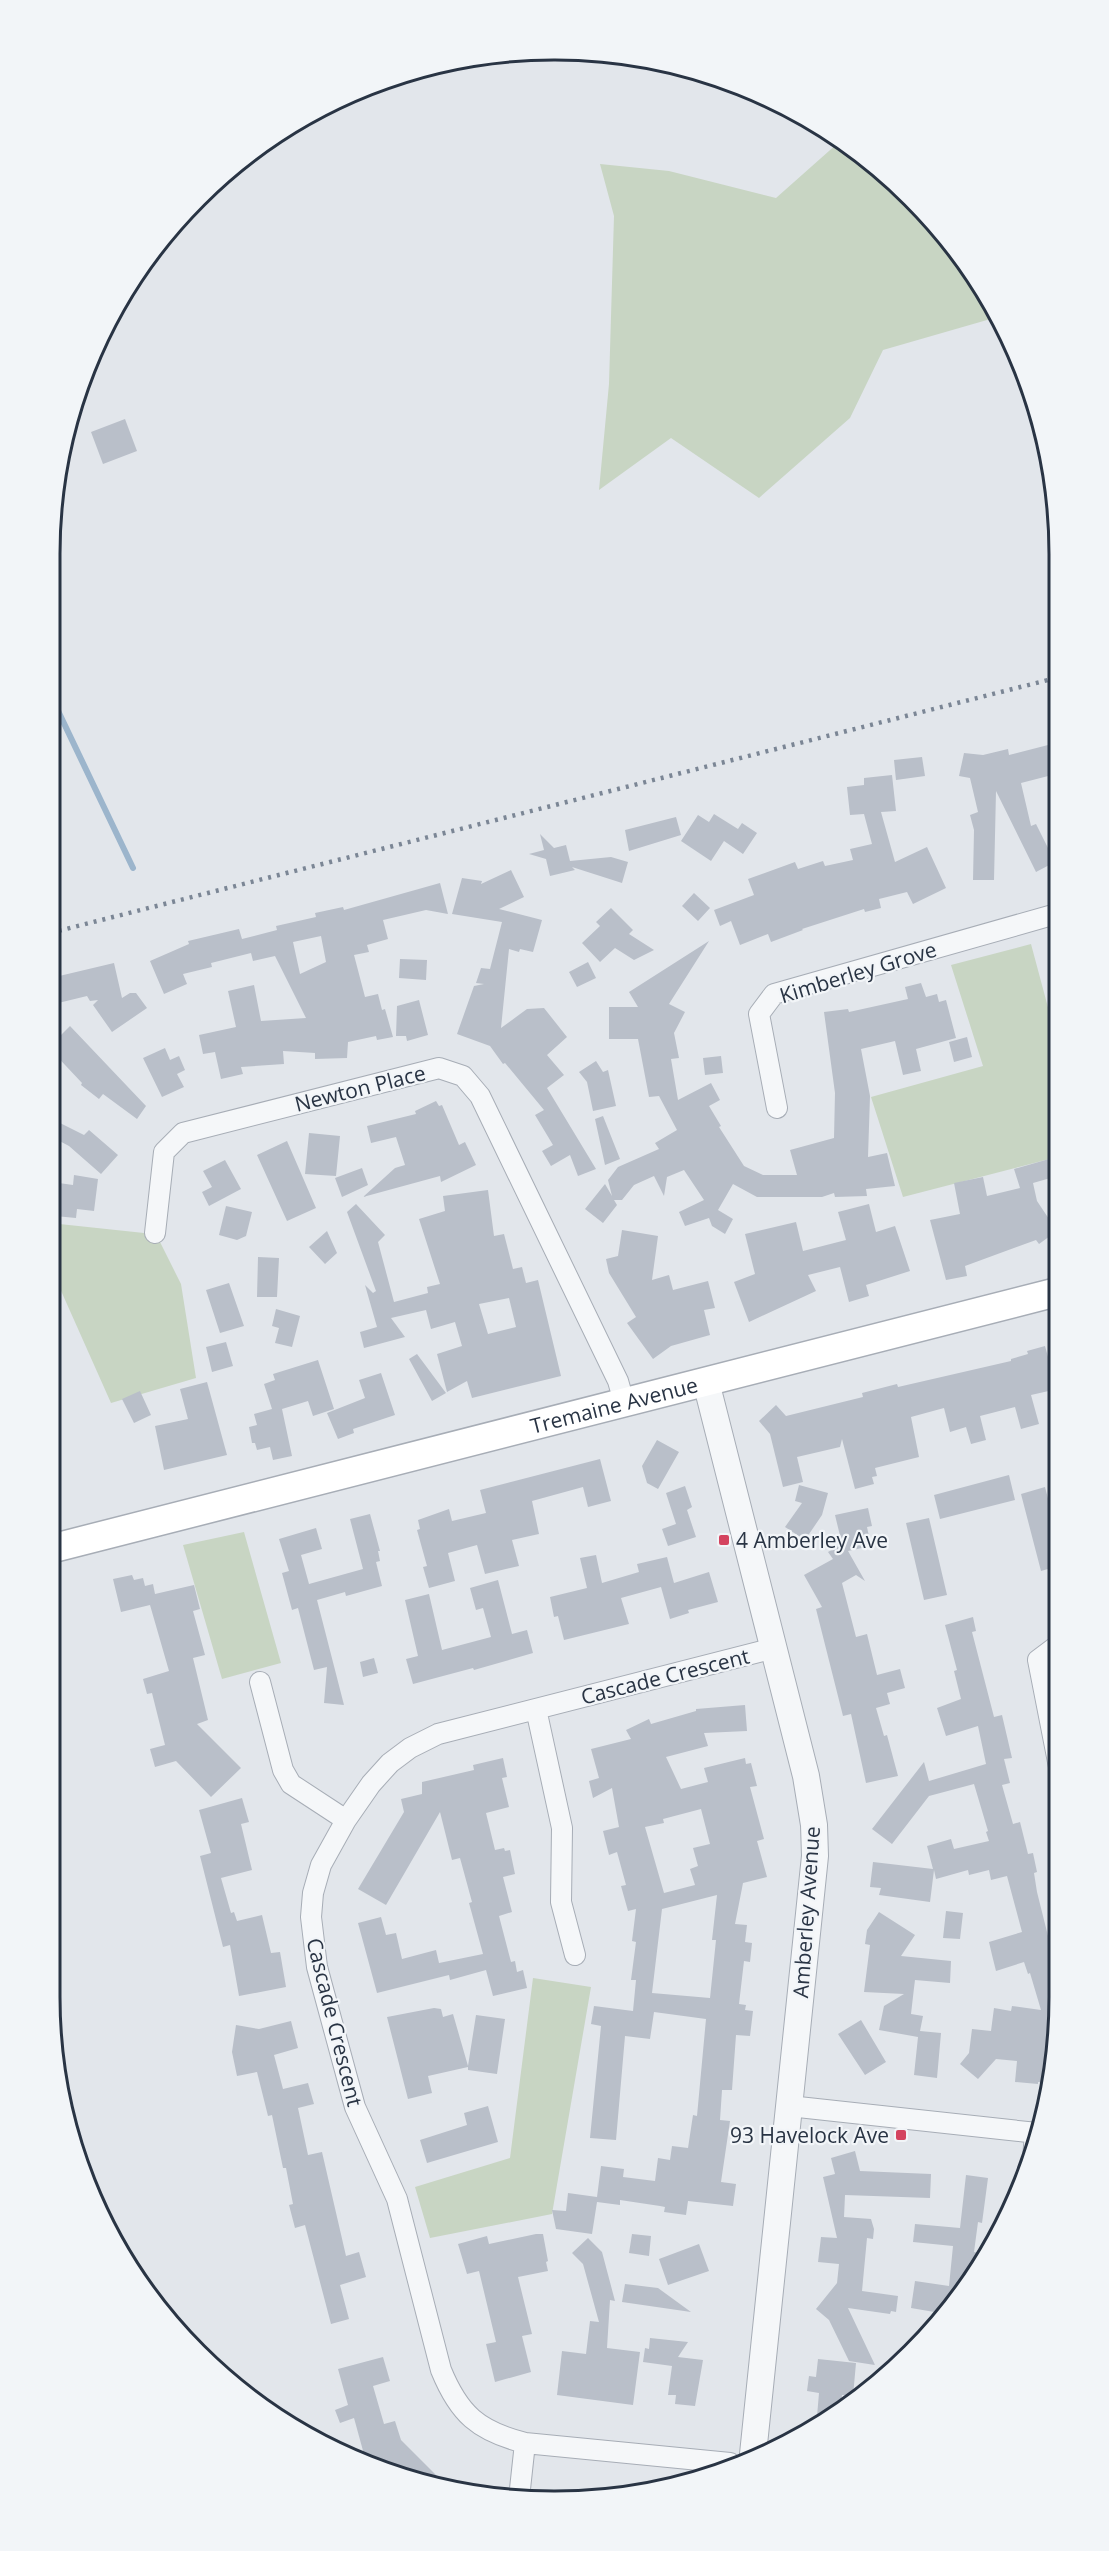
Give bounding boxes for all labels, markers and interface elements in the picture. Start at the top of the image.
street label: Kimberley Grove [776,935,940,1009]
street label: Newton Place [292,1058,428,1118]
street label: Tremaine Avenue [527,1370,701,1440]
place label: 4 Amberley Ave [736,1526,888,1554]
marker: 4 Amberley Ave [717,1533,731,1547]
street label: Cascade Crescent [578,1642,752,1710]
street label: Amberley Avenue [786,1825,826,1999]
street label: Cascade Crescent [301,1935,369,2109]
place label: 93 Havelock Ave [730,2121,889,2149]
marker: 93 Havelock Ave [894,2128,908,2142]

